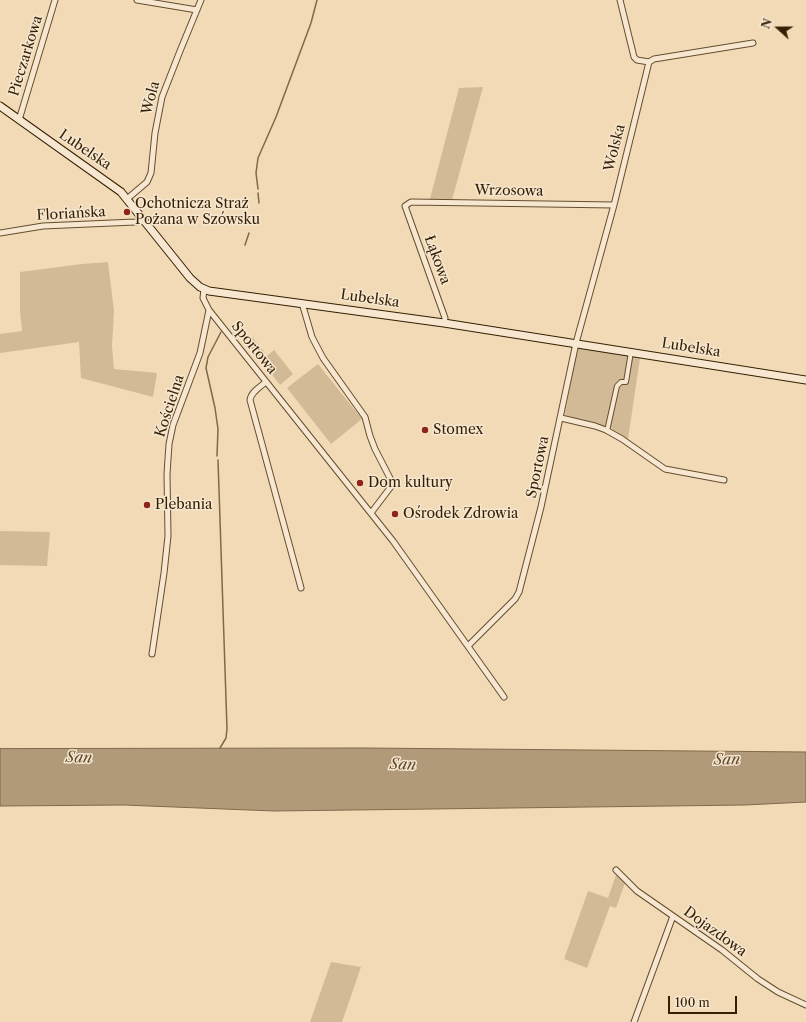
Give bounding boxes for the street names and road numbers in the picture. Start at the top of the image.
street label: Pieczarkowa [6,14,46,98]
street label: Wola [138,79,164,117]
street label: Wolska [601,123,629,173]
street label: Lubelska [56,126,114,174]
street label: Wrzosowa [474,182,544,200]
street label: Floriańska [36,204,106,224]
street label: Łąkowa [420,233,454,287]
street label: Lubelska [339,287,401,311]
street label: Sportowa [228,318,280,378]
street label: Lubelska [660,335,722,361]
street label: Kościelna [152,373,188,439]
street label: Sportowa [523,434,553,500]
street label: Dojazdowa [680,904,750,960]

